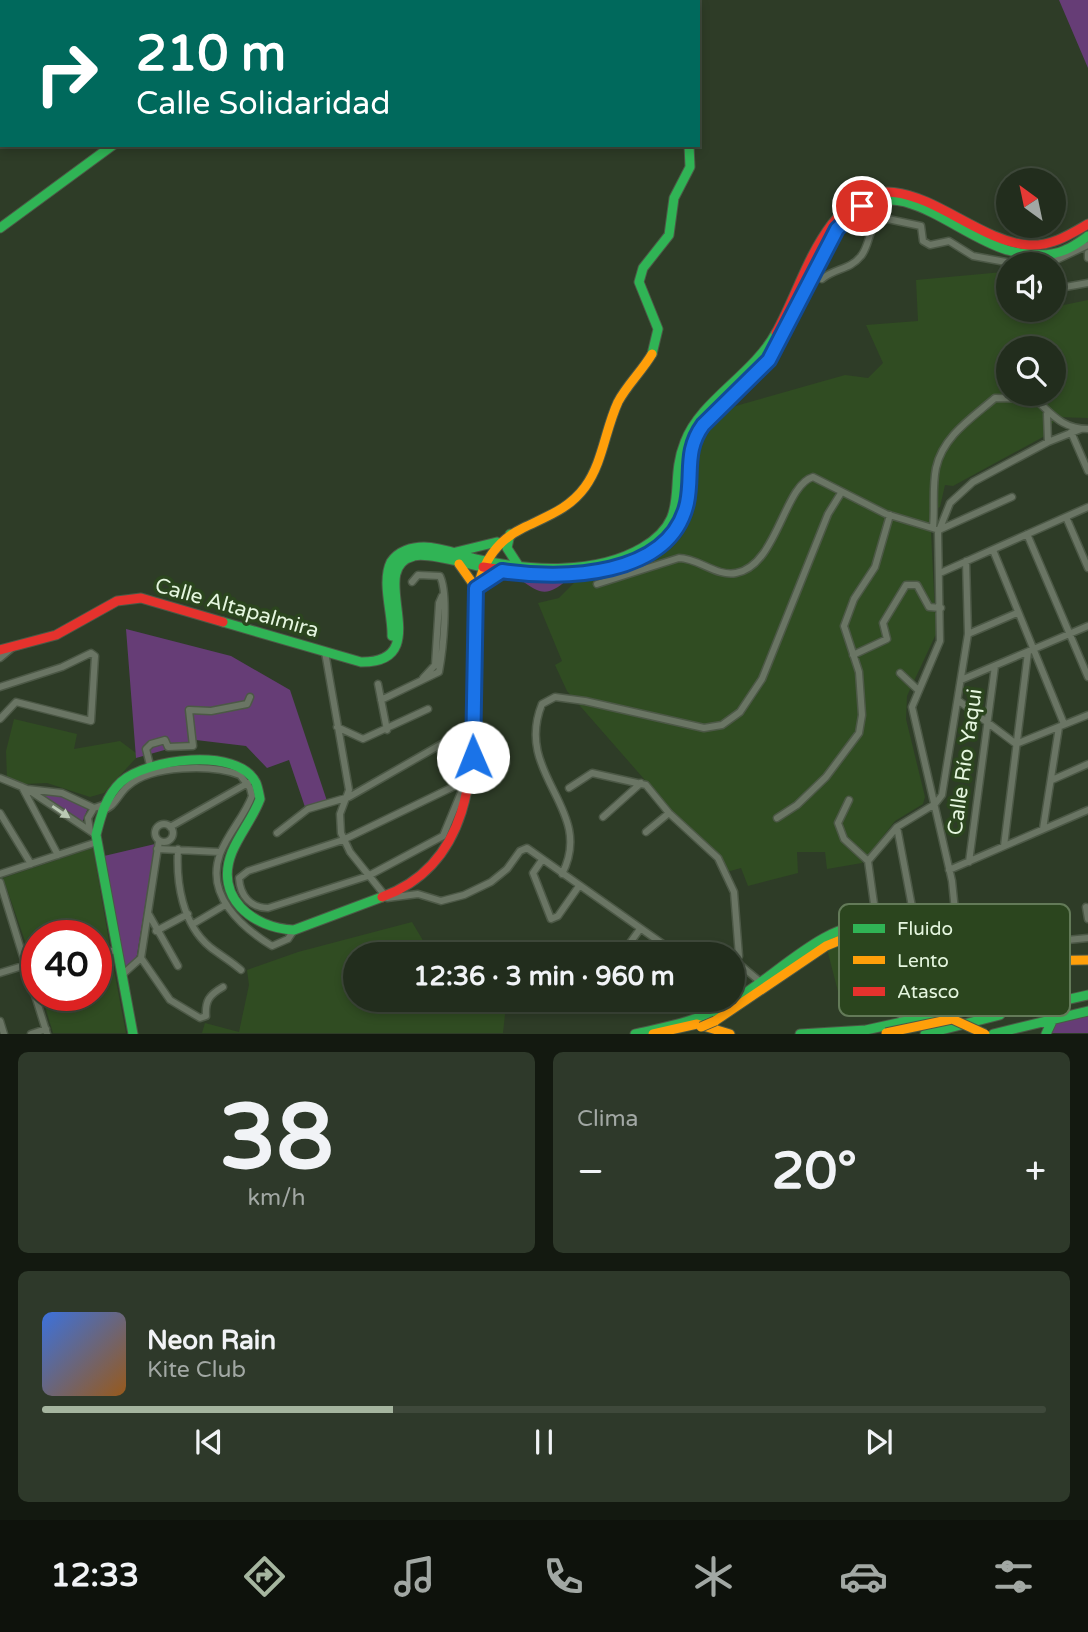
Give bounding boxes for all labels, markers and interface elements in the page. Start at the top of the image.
text: 210 m [136,25,286,84]
icon: right [21,28,112,119]
text: Calle Solidaridad [136,85,390,123]
north arrow [996,168,1066,238]
map controls [996,168,1066,406]
pin [832,176,892,236]
icon: arrive [843,187,881,225]
button: sound [996,252,1066,322]
button: search [996,336,1066,406]
street label: Calle Altapalmira [152,573,322,643]
street label: Calle Río Yaqui [942,687,988,837]
position arrow [436,720,510,794]
one-way arrow [52,806,71,819]
legend [839,904,1070,1016]
text: Fluido [897,918,953,940]
speed limit sign: 40 [21,920,112,1011]
text: Lento [897,950,949,972]
text: 12:36 · 3 min · 960 m [413,961,675,992]
text: Atasco [897,981,959,1003]
text: 38 [219,1083,334,1193]
text: Clima [577,1105,638,1133]
text: 20° [772,1140,857,1203]
text: − [577,1149,604,1195]
text: + [1025,1149,1046,1195]
text: km/h [248,1184,305,1212]
text: Neon Rain [147,1325,276,1356]
text: Kite Club [147,1356,246,1384]
icon: previous [190,1423,228,1461]
icon: pause [525,1423,563,1461]
icon: next [860,1423,898,1461]
icon: directions [240,1552,289,1601]
icon: music [390,1552,439,1601]
icon: phone [539,1552,588,1601]
icon: climate [689,1552,738,1601]
icon: car [839,1552,888,1601]
icon: filters [989,1552,1038,1601]
text: 12:33 [50,1557,139,1595]

